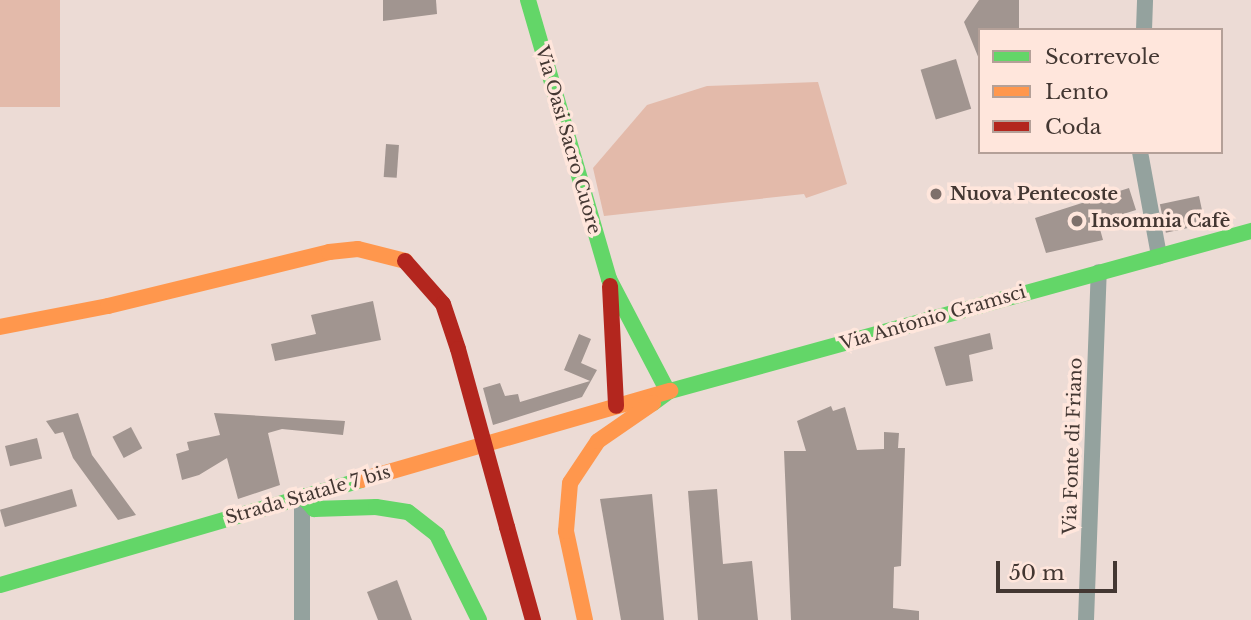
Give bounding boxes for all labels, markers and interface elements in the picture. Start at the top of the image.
legend [978,28,1223,154]
street label: Via Oasi Sacro Cuore [531,43,605,237]
text: Scorrevole [1045,44,1160,70]
text: Lento [1045,79,1108,105]
text: Coda [1045,114,1101,140]
place label: Nuova Pentecoste [950,183,1118,205]
marker: Nuova Pentecoste [928,186,944,202]
place label: Insomnia Cafè [1091,210,1230,232]
marker: Insomnia Cafè [1069,213,1085,229]
street label: Via Antonio Gramsci [837,281,1029,355]
street label: Via Fonte di Friano [1059,357,1087,535]
street label: Strada Statale 7 bis [223,461,393,529]
scale bar [999,546,1120,590]
text: 50 m [1009,560,1064,586]

